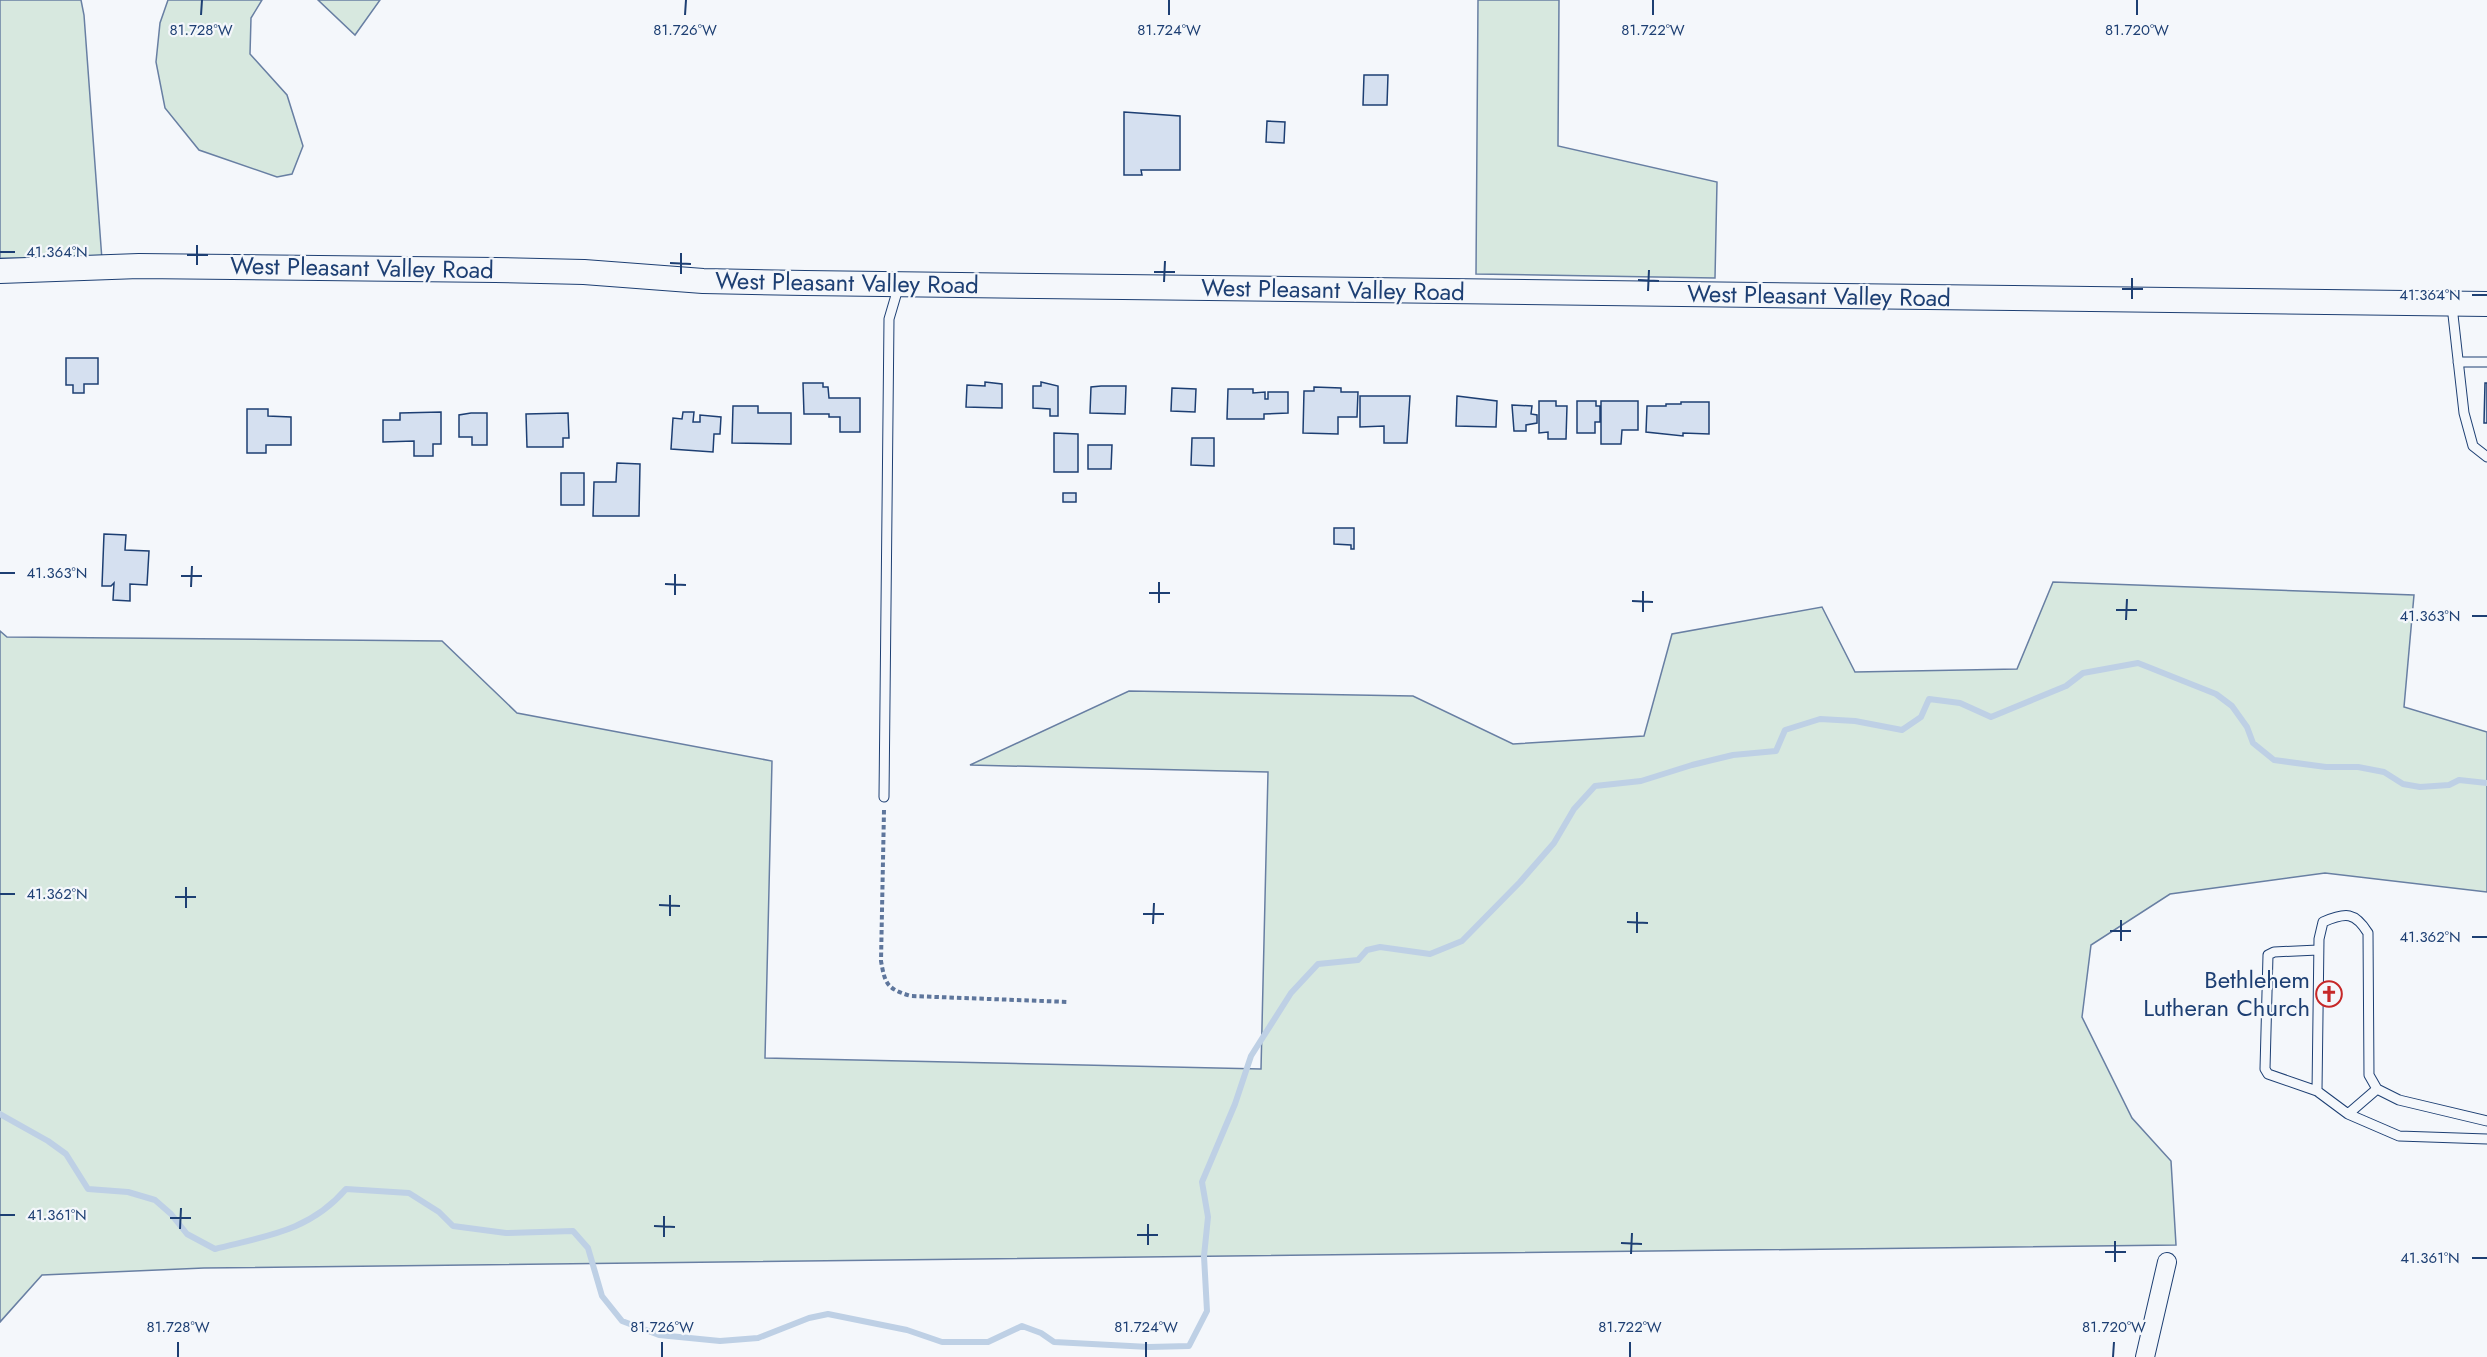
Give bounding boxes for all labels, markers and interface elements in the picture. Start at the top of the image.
text: 81.728°W [169,19,233,41]
text: 81.726°W [653,19,717,41]
text: 81.724°W [1137,19,1201,41]
text: 81.722°W [1621,19,1685,41]
text: 81.720°W [2105,19,2169,41]
text: 41.364°N [26,241,88,263]
street label: West Pleasant Valley Road [230,248,494,287]
street label: West Pleasant Valley Road [715,263,979,302]
street label: West Pleasant Valley Road [1201,270,1465,309]
street label: West Pleasant Valley Road [1687,276,1951,315]
text: 41.364°N [2399,284,2461,306]
text: 41.363°N [27,562,87,584]
text: 41.363°N [2400,605,2460,627]
text: 41.362°N [26,883,88,905]
text: 41.362°N [2399,926,2461,948]
place label: Bethlehem Lutheran Church [2143,962,2310,1025]
church icon: Bethlehem Lutheran Church [2314,979,2344,1009]
text: 41.361°N [27,1204,87,1226]
text: 41.361°N [2400,1247,2460,1269]
text: 81.728°W [146,1316,210,1338]
text: 81.726°W [630,1316,694,1338]
text: 81.724°W [1114,1316,1178,1338]
text: 81.722°W [1598,1316,1662,1338]
text: 81.720°W [2082,1316,2146,1338]

